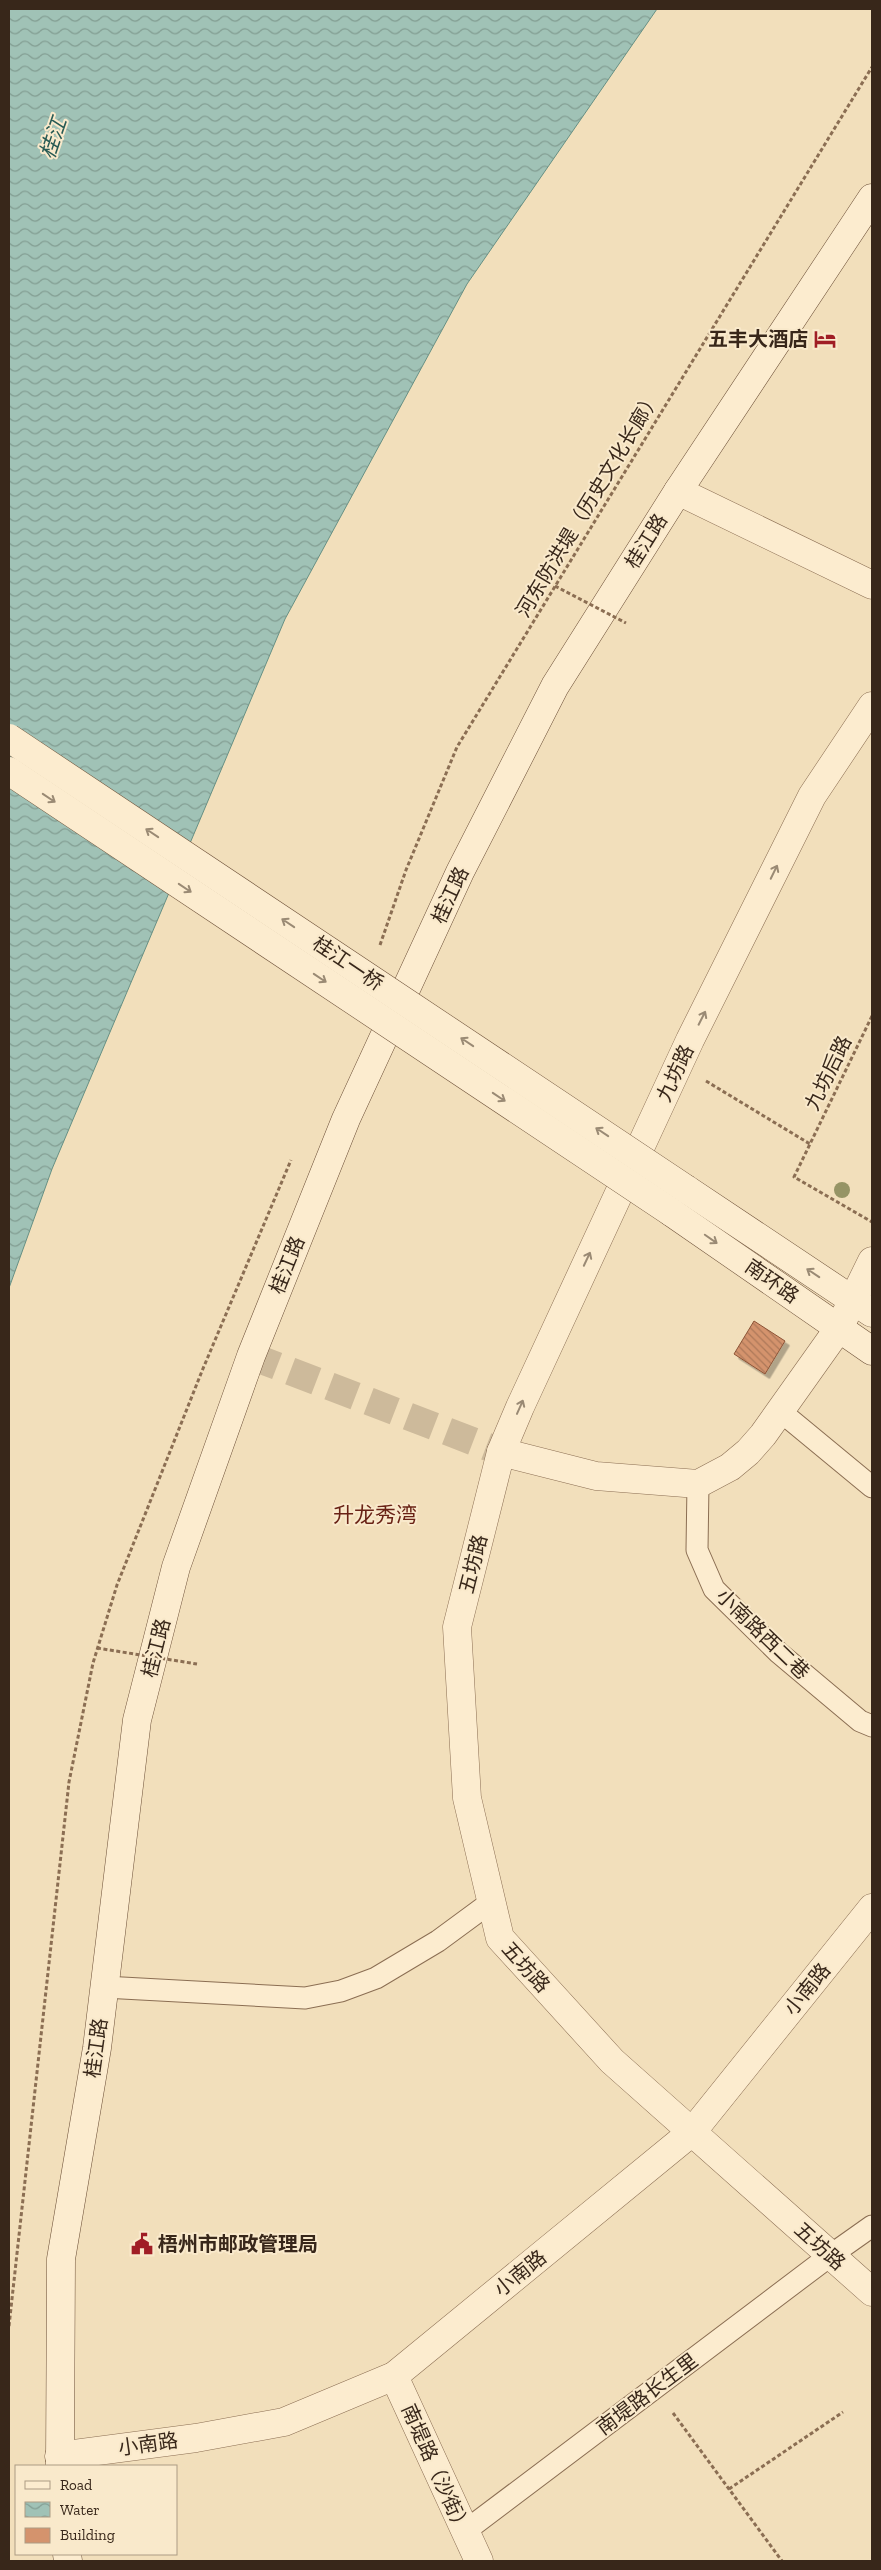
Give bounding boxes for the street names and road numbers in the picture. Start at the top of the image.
street label: 河东防洪堤（历史文化长廊） [511,386,665,622]
street label: 桂江路 [620,509,672,573]
street label: 桂江路 [426,863,474,927]
street label: 桂江一桥 [308,931,388,995]
street label: 九坊后路 [800,1032,856,1114]
street label: 九坊路 [651,1041,699,1105]
street label: 桂江路 [265,1233,309,1297]
street label: 南环路 [741,1254,803,1308]
street label: 五坊路 [454,1532,492,1596]
street label: 小南路西二巷 [712,1584,814,1684]
street label: 桂江路 [137,1616,175,1680]
street label: 五坊路 [497,1937,555,1997]
street label: 小南路 [779,1958,835,2020]
street label: 桂江路 [80,2017,112,2079]
street label: 五坊路 [790,2217,850,2275]
street label: 小南路 [489,2245,551,2301]
street label: 南堤路长生里 [592,2348,702,2440]
street label: 南堤路（沙街） [397,2400,475,2538]
street label: 小南路 [117,2428,179,2460]

